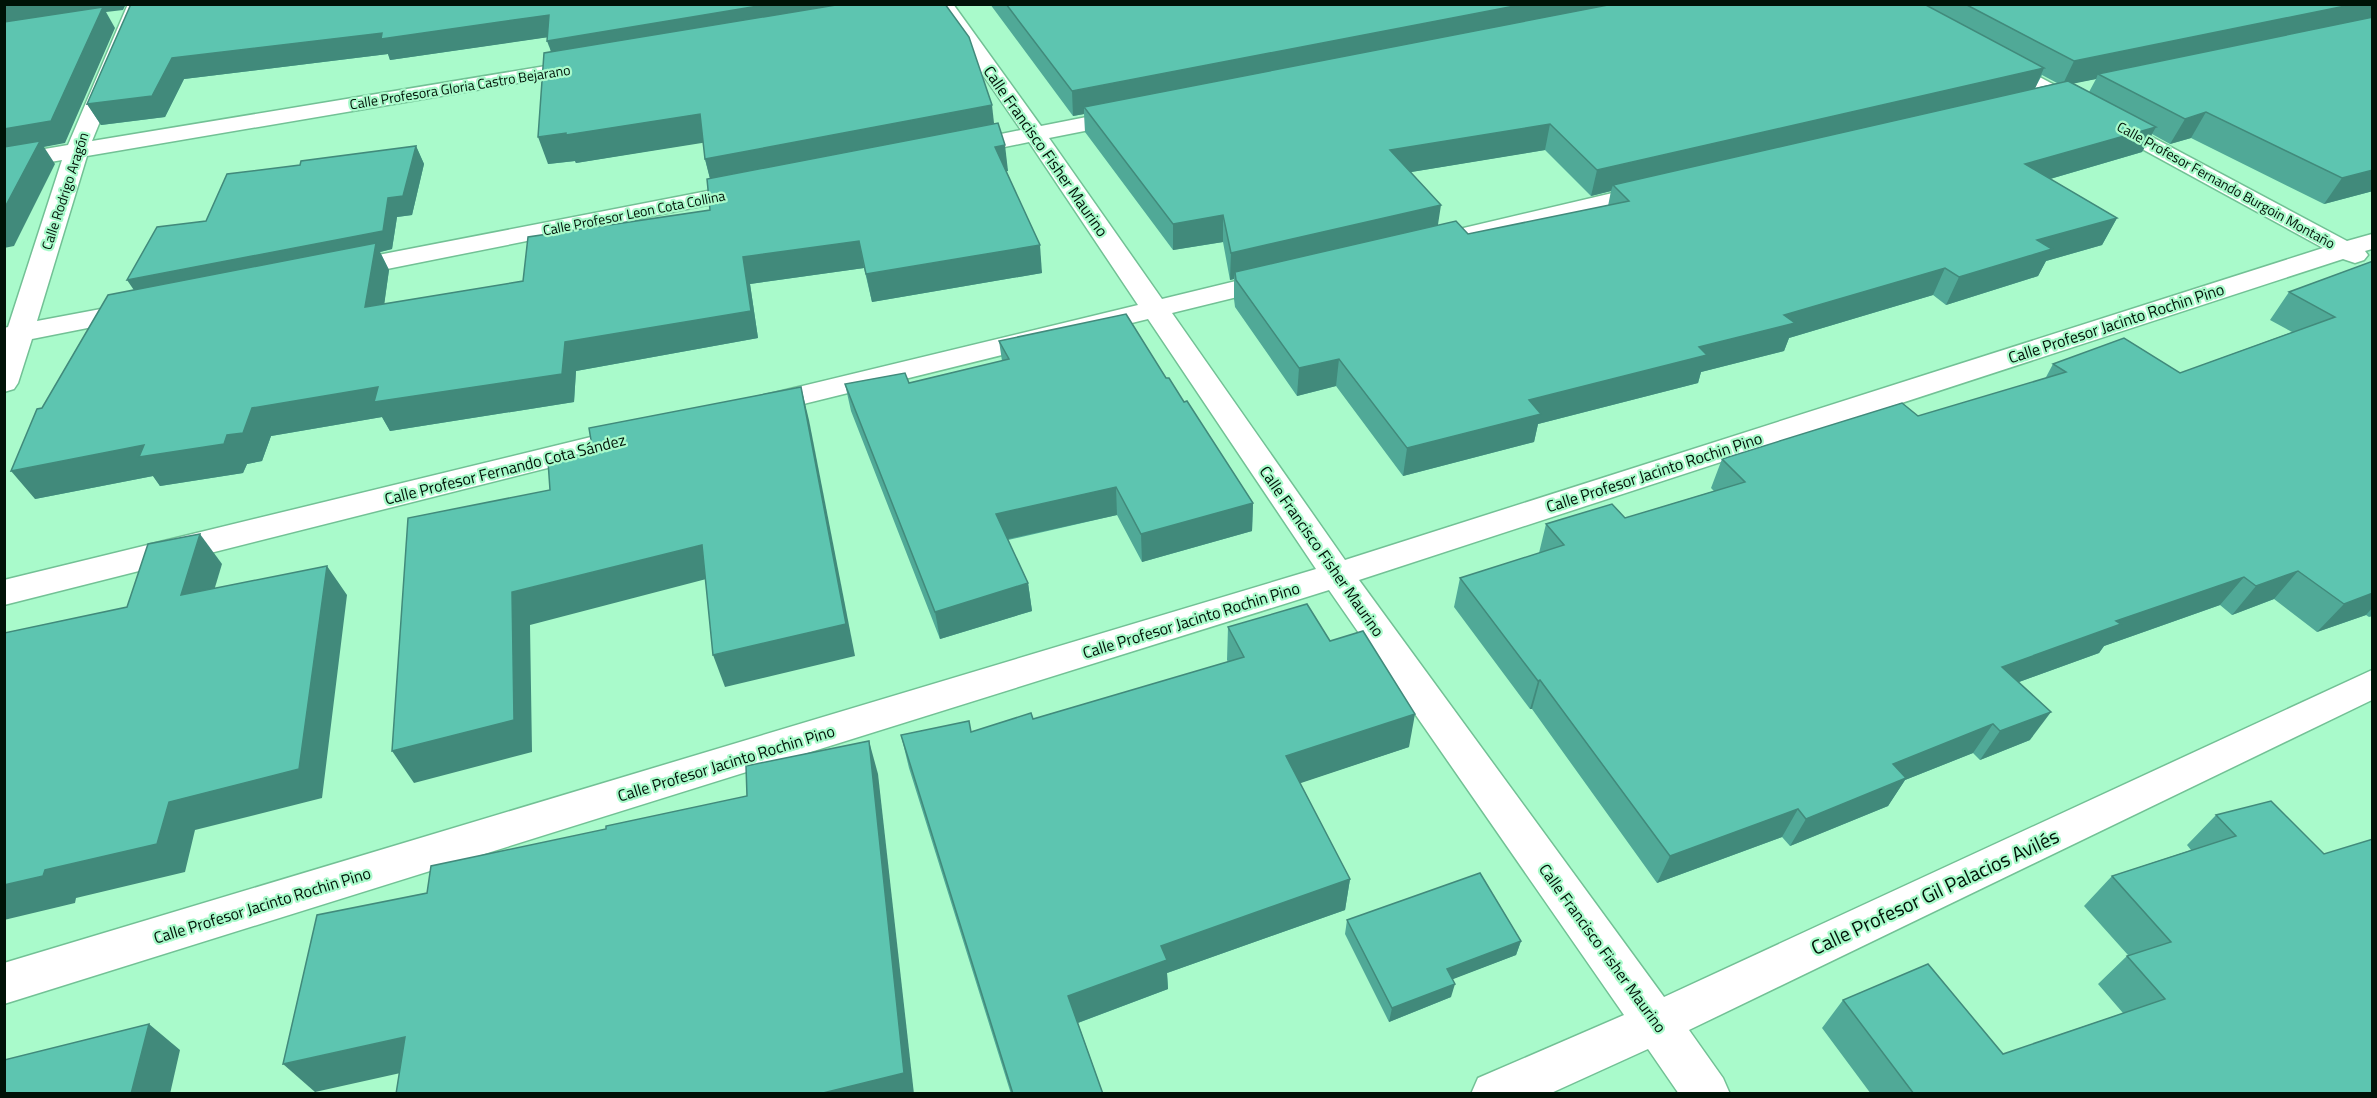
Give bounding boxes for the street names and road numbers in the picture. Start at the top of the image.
street label: Calle Profesora Gloria Castro Bejarano [348,59,572,114]
street label: Calle Francisco Fisher Maurino [978,61,1114,241]
street label: Calle Profesor Fernando Burgoin Montaño [2113,116,2339,253]
street label: Calle Rodrigo Aragón [36,129,93,252]
street label: Calle Profesor Leon Cota Collina [541,185,727,241]
street label: Calle Profesor Jacinto Rochin Pino [2005,277,2227,369]
street label: Calle Profesor Jacinto Rochin Pino [1543,426,1765,518]
street label: Calle Profesor Fernando Cota Sández [382,427,628,511]
street label: Calle Francisco Fisher Maurino [1254,461,1390,641]
street label: Calle Profesor Jacinto Rochin Pino [1080,576,1302,664]
street label: Calle Profesor Jacinto Rochin Pino [615,719,837,807]
street label: Calle Profesor Gil Palacios Avilés [1806,820,2064,963]
street label: Calle Francisco Fisher Maurino [1533,858,1673,1038]
street label: Calle Profesor Jacinto Rochin Pino [151,861,373,949]

